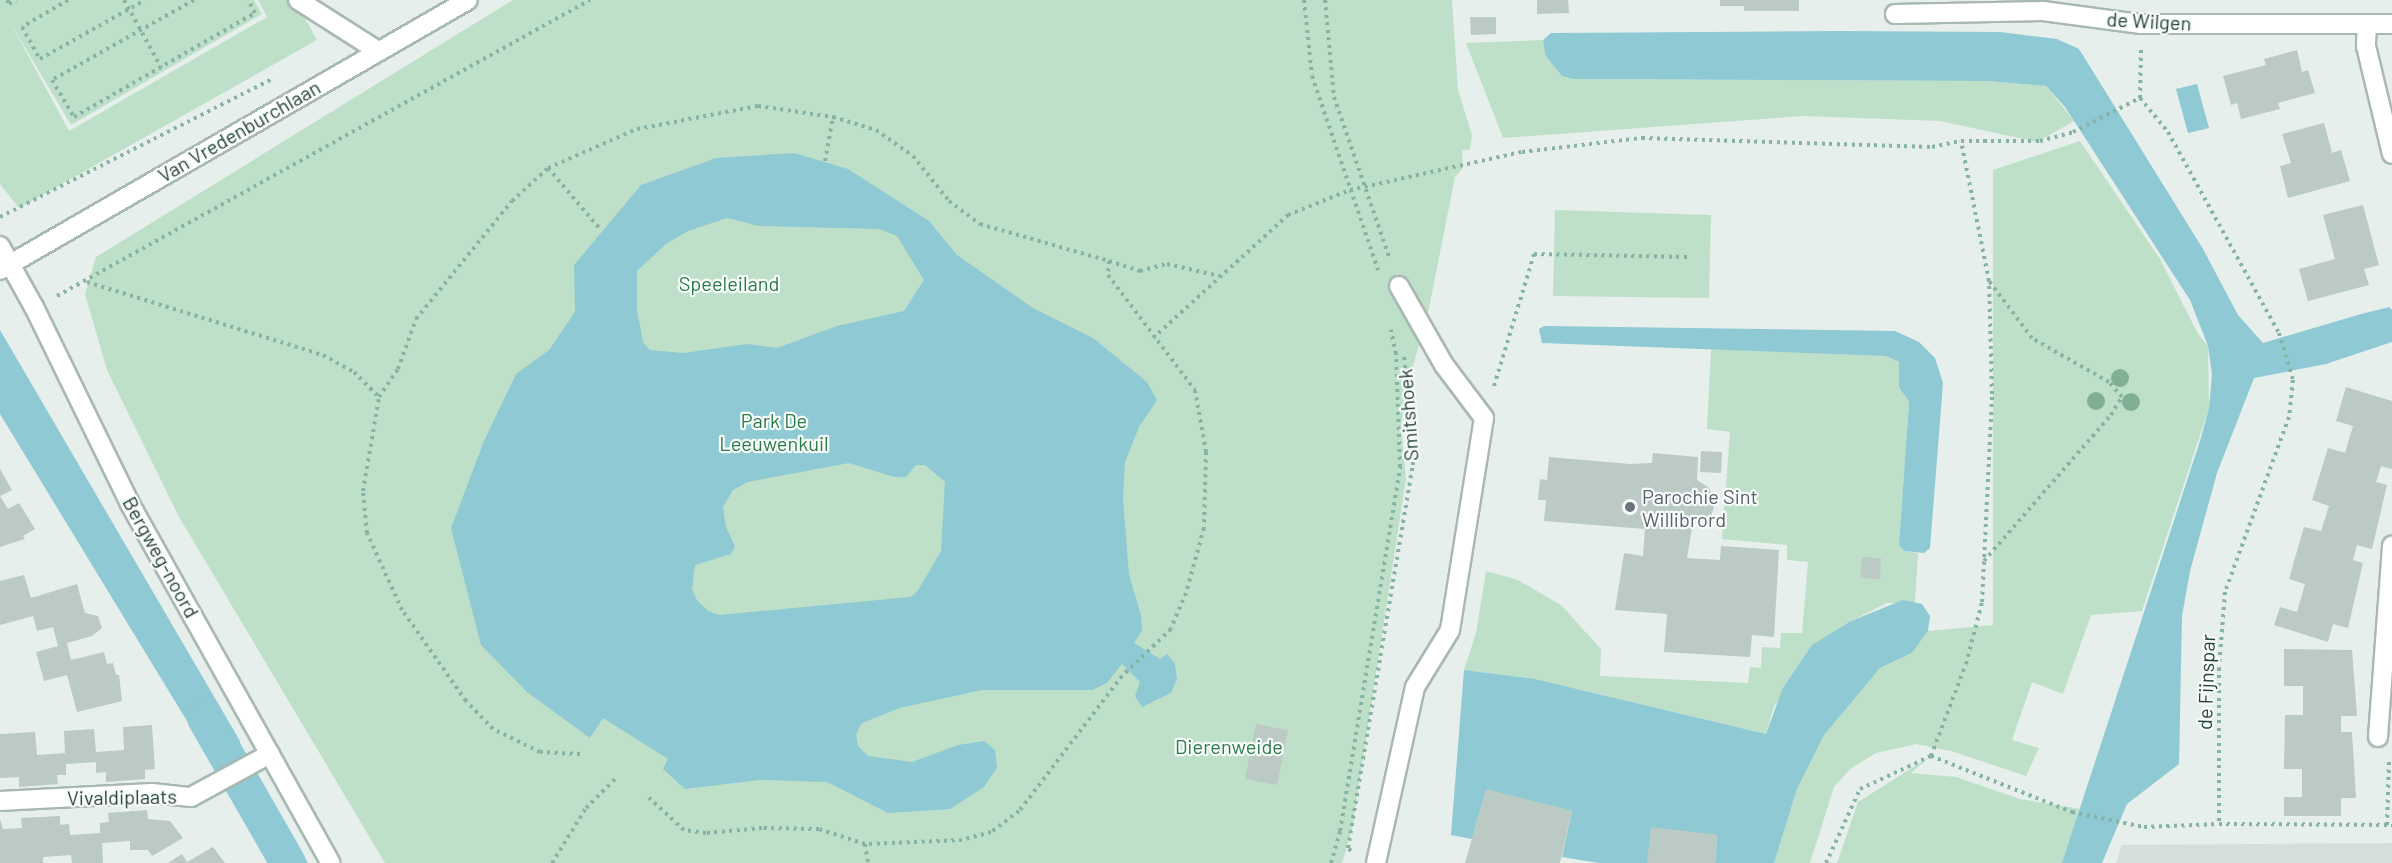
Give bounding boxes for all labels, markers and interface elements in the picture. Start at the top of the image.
street label: de Wilgen [2106,7,2192,35]
street label: Van Vredenburchlaan [154,75,324,187]
park label: Speeleiland [679,271,779,295]
street label: Smitshoek [1393,368,1423,462]
park label: Park De Leeuwenkuil [719,408,829,455]
place label: Parochie Sint Willibrord [1642,484,1758,531]
street label: Bergweg-noord [118,492,204,622]
marker: Parochie Sint Willibrord [1623,500,1637,514]
street label: de Fijnspar [2192,634,2220,730]
park label: Dierenweide [1175,734,1283,758]
street label: Vivaldiplaats [67,784,177,810]

